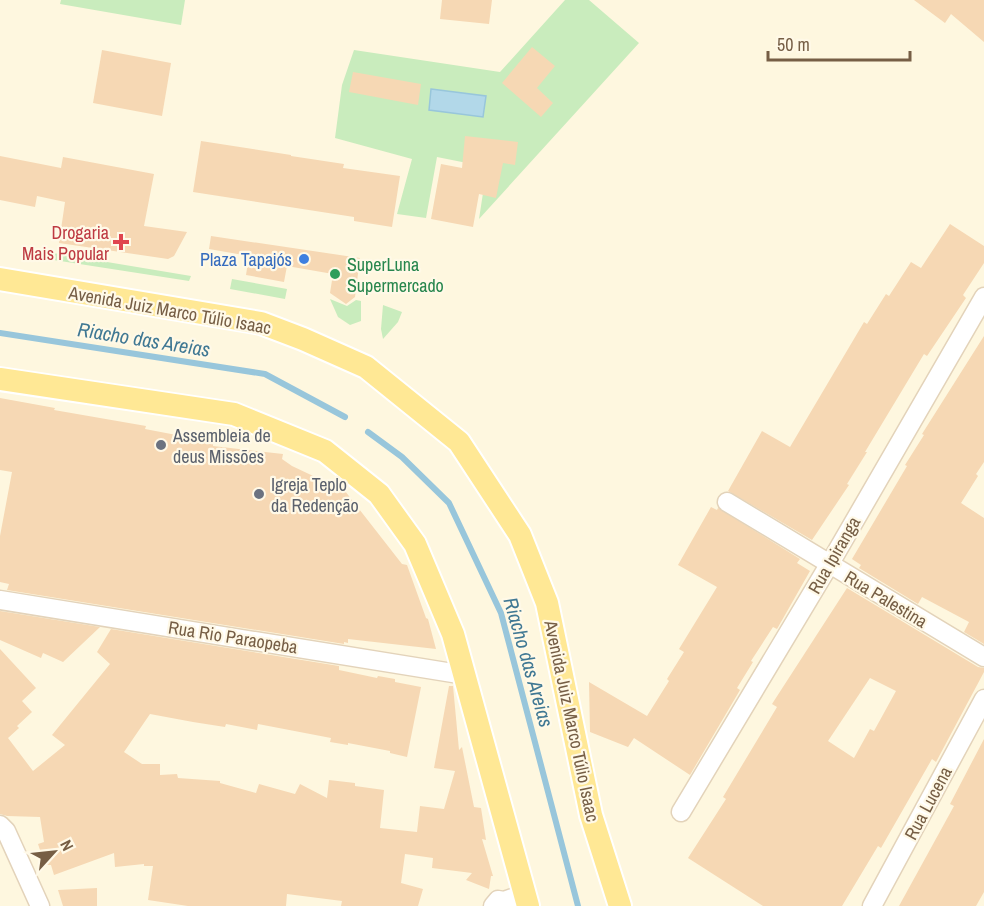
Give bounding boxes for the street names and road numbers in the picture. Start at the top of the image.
street label: Avenida Juiz Marco Túlio Isaac [66,280,273,340]
street label: Rua Ipiranga [802,512,866,598]
street label: Rua Palestina [840,564,932,634]
street label: Rua Rio Paraopeba [167,614,299,660]
street label: Avenida Juiz Marco Túlio Isaac [538,617,606,824]
street label: Rua Lucena [898,762,958,844]

